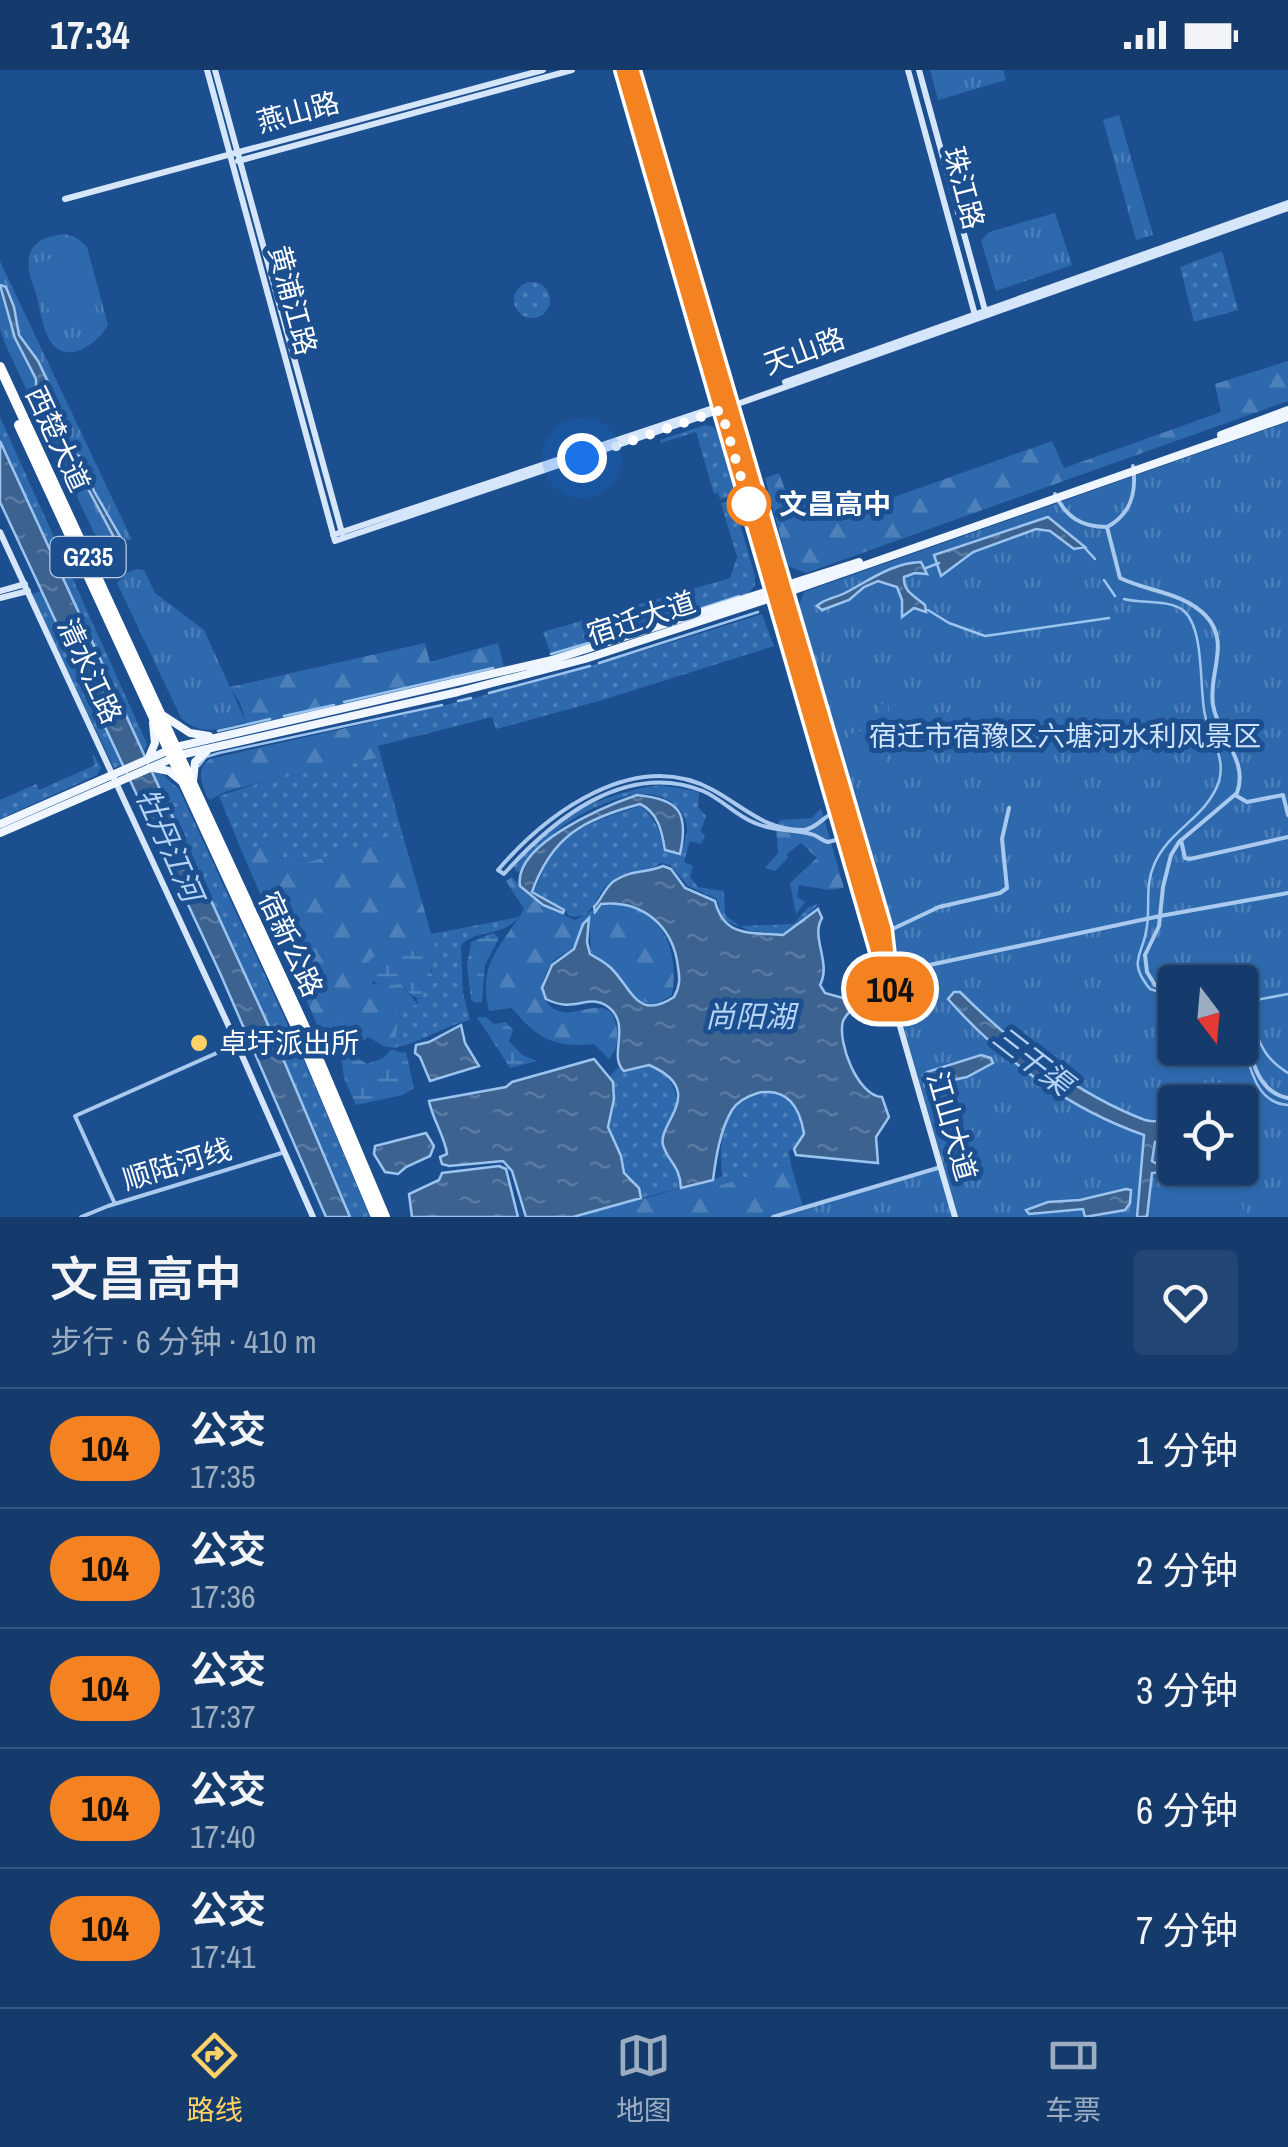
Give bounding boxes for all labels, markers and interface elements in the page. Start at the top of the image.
text: 17:34 [50,10,130,61]
street label: 燕山路 [253,83,343,141]
street label: 珠江路 [935,143,993,233]
street label: 黄浦江路 [260,241,326,359]
street label: 天山路 [758,319,850,383]
street label: 西楚大道 [17,380,99,498]
your location [557,433,607,483]
marker: 文昌高中 [728,483,770,525]
place label: 文昌高中 [779,485,891,523]
road number: G235 [51,537,126,577]
street label: 宿迁大道 [582,583,700,653]
street label: 清水江路 [49,612,131,730]
park label: 宿迁市宿豫区六塘河水利风景区 [869,717,1261,755]
water label: 牡丹江河 [127,782,215,912]
street label: 宿新公路 [250,885,332,1003]
line badge: 104 [832,956,948,1022]
north arrow [1158,965,1258,1065]
map controls [1158,965,1258,1185]
text: 104 [866,966,914,1013]
water label: 尚阳湖 [705,996,799,1036]
water label: 三干渠 [985,1017,1084,1106]
place label: 卓圩派出所 [219,1024,359,1062]
marker: 卓圩派出所 [188,1032,210,1054]
street label: 江山大道 [918,1067,986,1185]
button: locate [1158,1085,1258,1185]
street label: 顺陆河线 [118,1129,236,1199]
text: 文昌高中 [50,1246,242,1311]
button: heart [1133,1250,1238,1355]
text: 步行 · 6 分钟 · 410 m [50,1320,317,1363]
text: 公交 [190,1404,266,1455]
text: 104 [81,1425,129,1472]
text: 1 分钟 [1136,1425,1238,1476]
text: 17:35 [190,1455,256,1498]
text: 公交 [190,1524,266,1575]
text: 104 [81,1545,129,1592]
text: 2 分钟 [1136,1545,1238,1596]
text: 17:36 [190,1575,256,1618]
text: 公交 [190,1644,266,1695]
text: 104 [81,1665,129,1712]
text: 3 分钟 [1136,1665,1238,1716]
text: 17:37 [190,1695,256,1738]
text: 公交 [190,1764,266,1815]
text: 104 [81,1785,129,1832]
text: 6 分钟 [1136,1785,1238,1836]
text: 17:40 [190,1815,256,1858]
text: 公交 [190,1884,266,1935]
text: 104 [81,1905,129,1952]
text: 7 分钟 [1136,1905,1238,1956]
text: 17:41 [190,1935,256,1978]
tab: 路线 [187,2028,243,2129]
tab: 地图 [616,2028,672,2129]
tab: 车票 [1045,2028,1101,2129]

